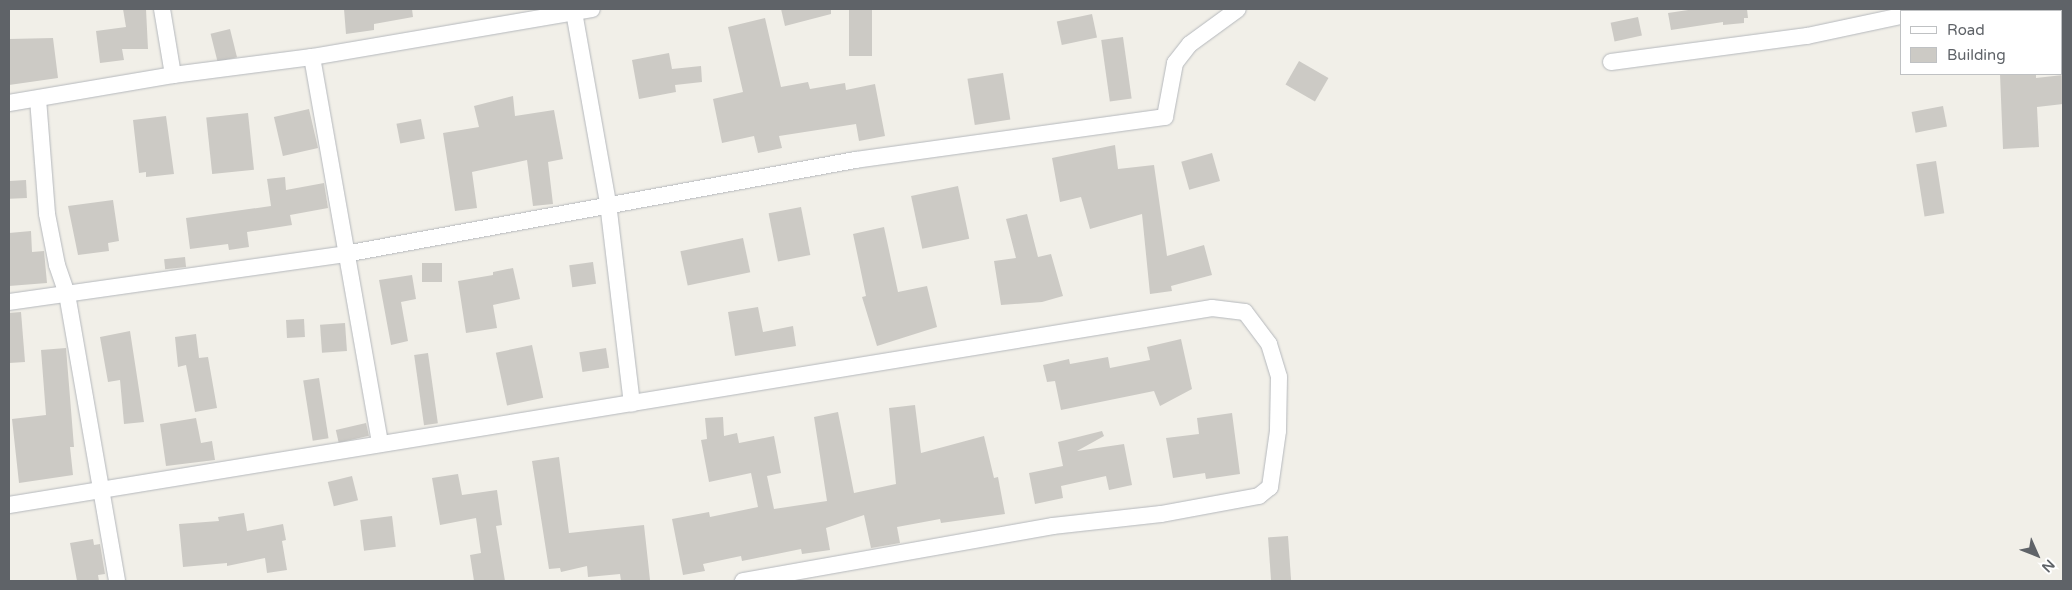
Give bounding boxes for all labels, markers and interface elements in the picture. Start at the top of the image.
legend [1900,10,2062,75]
text: Road [1947,21,1985,39]
text: Building [1947,46,2006,64]
north arrow [2012,530,2062,580]
text: N [2038,556,2058,576]

